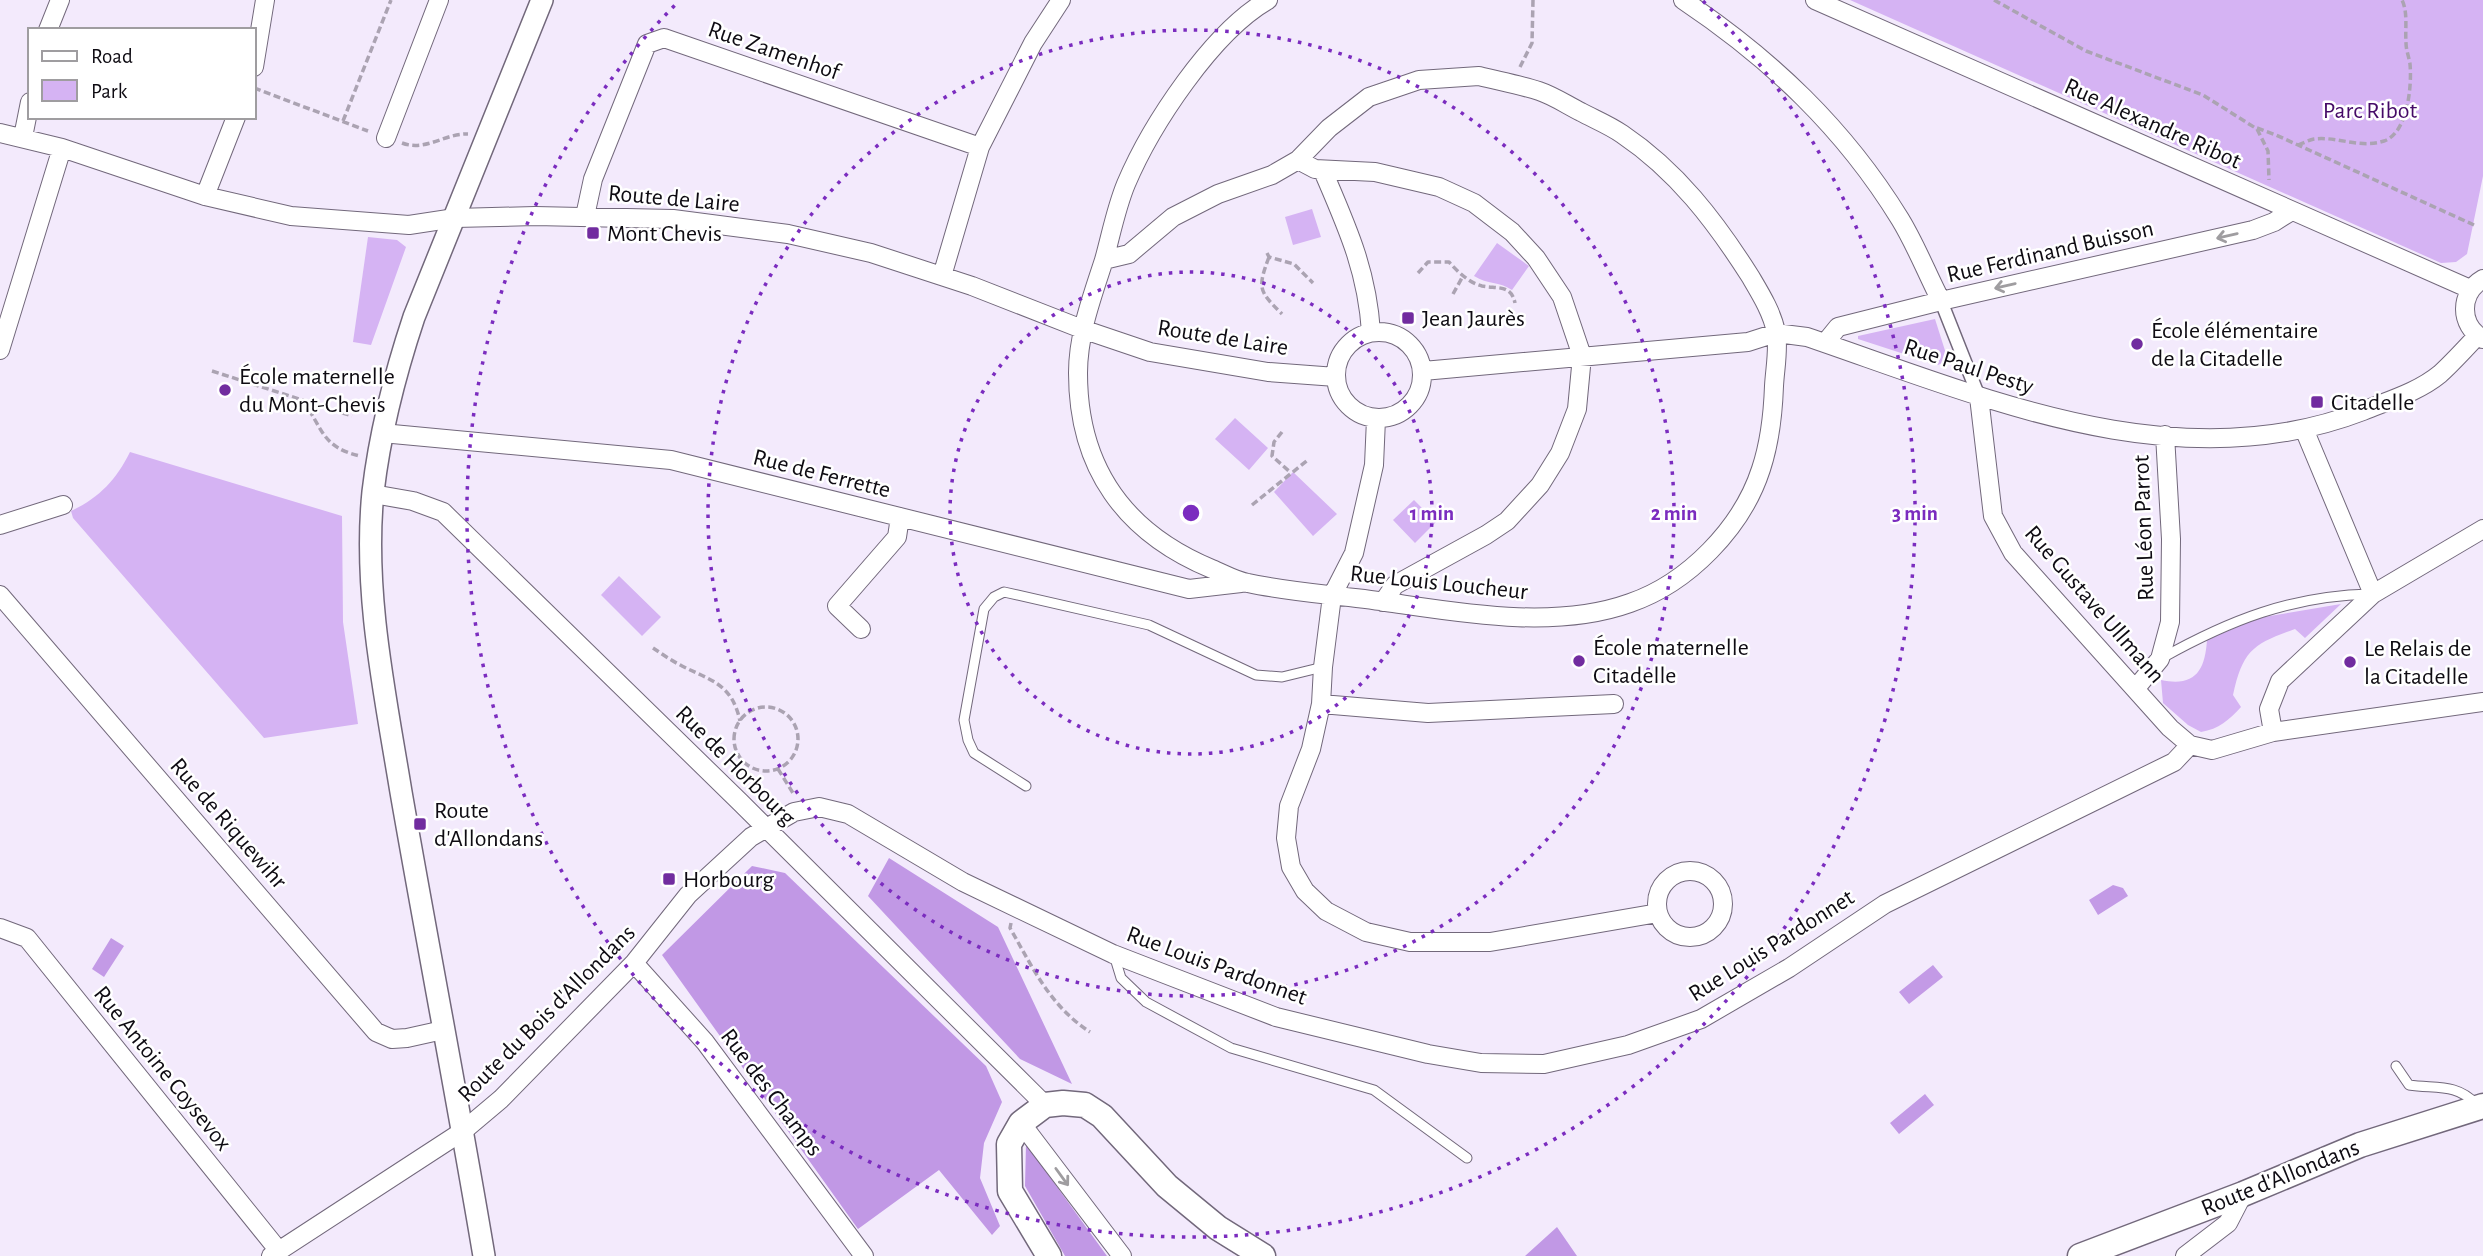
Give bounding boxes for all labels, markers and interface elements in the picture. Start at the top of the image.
street label: Rue Zamenhof [705,17,844,85]
legend [28,28,256,119]
text: Road [91,46,133,67]
street label: Rue Alexandre Ribot [2061,74,2245,174]
text: Park [91,81,128,102]
park label: Parc Ribot [2323,99,2418,123]
street label: Route de Laire [607,181,741,217]
street label: Rue Ferdinand Buisson [1945,217,2156,287]
place label: Mont Chevis [607,222,722,246]
marker: Mont Chevis [585,225,601,241]
one-way arrow [2216,230,2239,243]
one-way arrow [1994,280,2017,294]
place label: Jean Jaurès [1422,307,1525,331]
marker: Jean Jaurès [1400,310,1416,326]
street label: Route de Laire [1156,316,1290,360]
place label: École élémentaire de la Citadelle [2151,317,2318,371]
street label: Rue Paul Pesty [1901,335,2036,399]
marker: École élémentaire de la Citadelle [2129,336,2145,352]
place label: École maternelle du Mont-Chevis [239,363,395,417]
marker: École maternelle du Mont-Chevis [217,382,233,398]
place label: Citadelle [2331,391,2414,415]
marker: Citadelle [2309,394,2325,410]
street label: Rue de Ferrette [751,445,893,503]
street label: Rue Léon Parrot [2129,454,2159,601]
centre of rings [1179,501,1203,525]
text: 1 min [1410,503,1454,524]
text: 2 min [1651,503,1697,524]
text: 3 min [1892,503,1938,524]
street label: Rue Gustave Ullmann [2020,521,2169,688]
street label: Rue Louis Loucheur [1349,562,1529,604]
place label: École maternelle Citadelle [1593,634,1749,688]
place label: Le Relais de la Citadelle [2364,637,2471,689]
marker: École maternelle Citadelle [1571,653,1587,669]
marker: Le Relais de la Citadelle [2342,654,2358,670]
street label: Rue de Horbourg [671,701,800,830]
street label: Rue de Riquewihr [165,754,291,894]
place label: Route d'Allondans [434,799,543,851]
marker: Route d'Allondans [412,816,428,832]
place label: Horbourg [683,868,774,892]
marker: Horbourg [661,871,677,887]
street label: Rue Louis Pardonnet [1685,885,1859,1006]
street label: Route du Bois d'Allondans [453,920,640,1107]
street label: Rue Louis Pardonnet [1123,922,1310,1010]
street label: Rue Antoine Coysevox [89,982,236,1156]
street label: Rue des Champs [716,1024,827,1161]
street label: Route d'Allondans [2198,1135,2363,1221]
one-way arrow [1054,1168,1069,1187]

